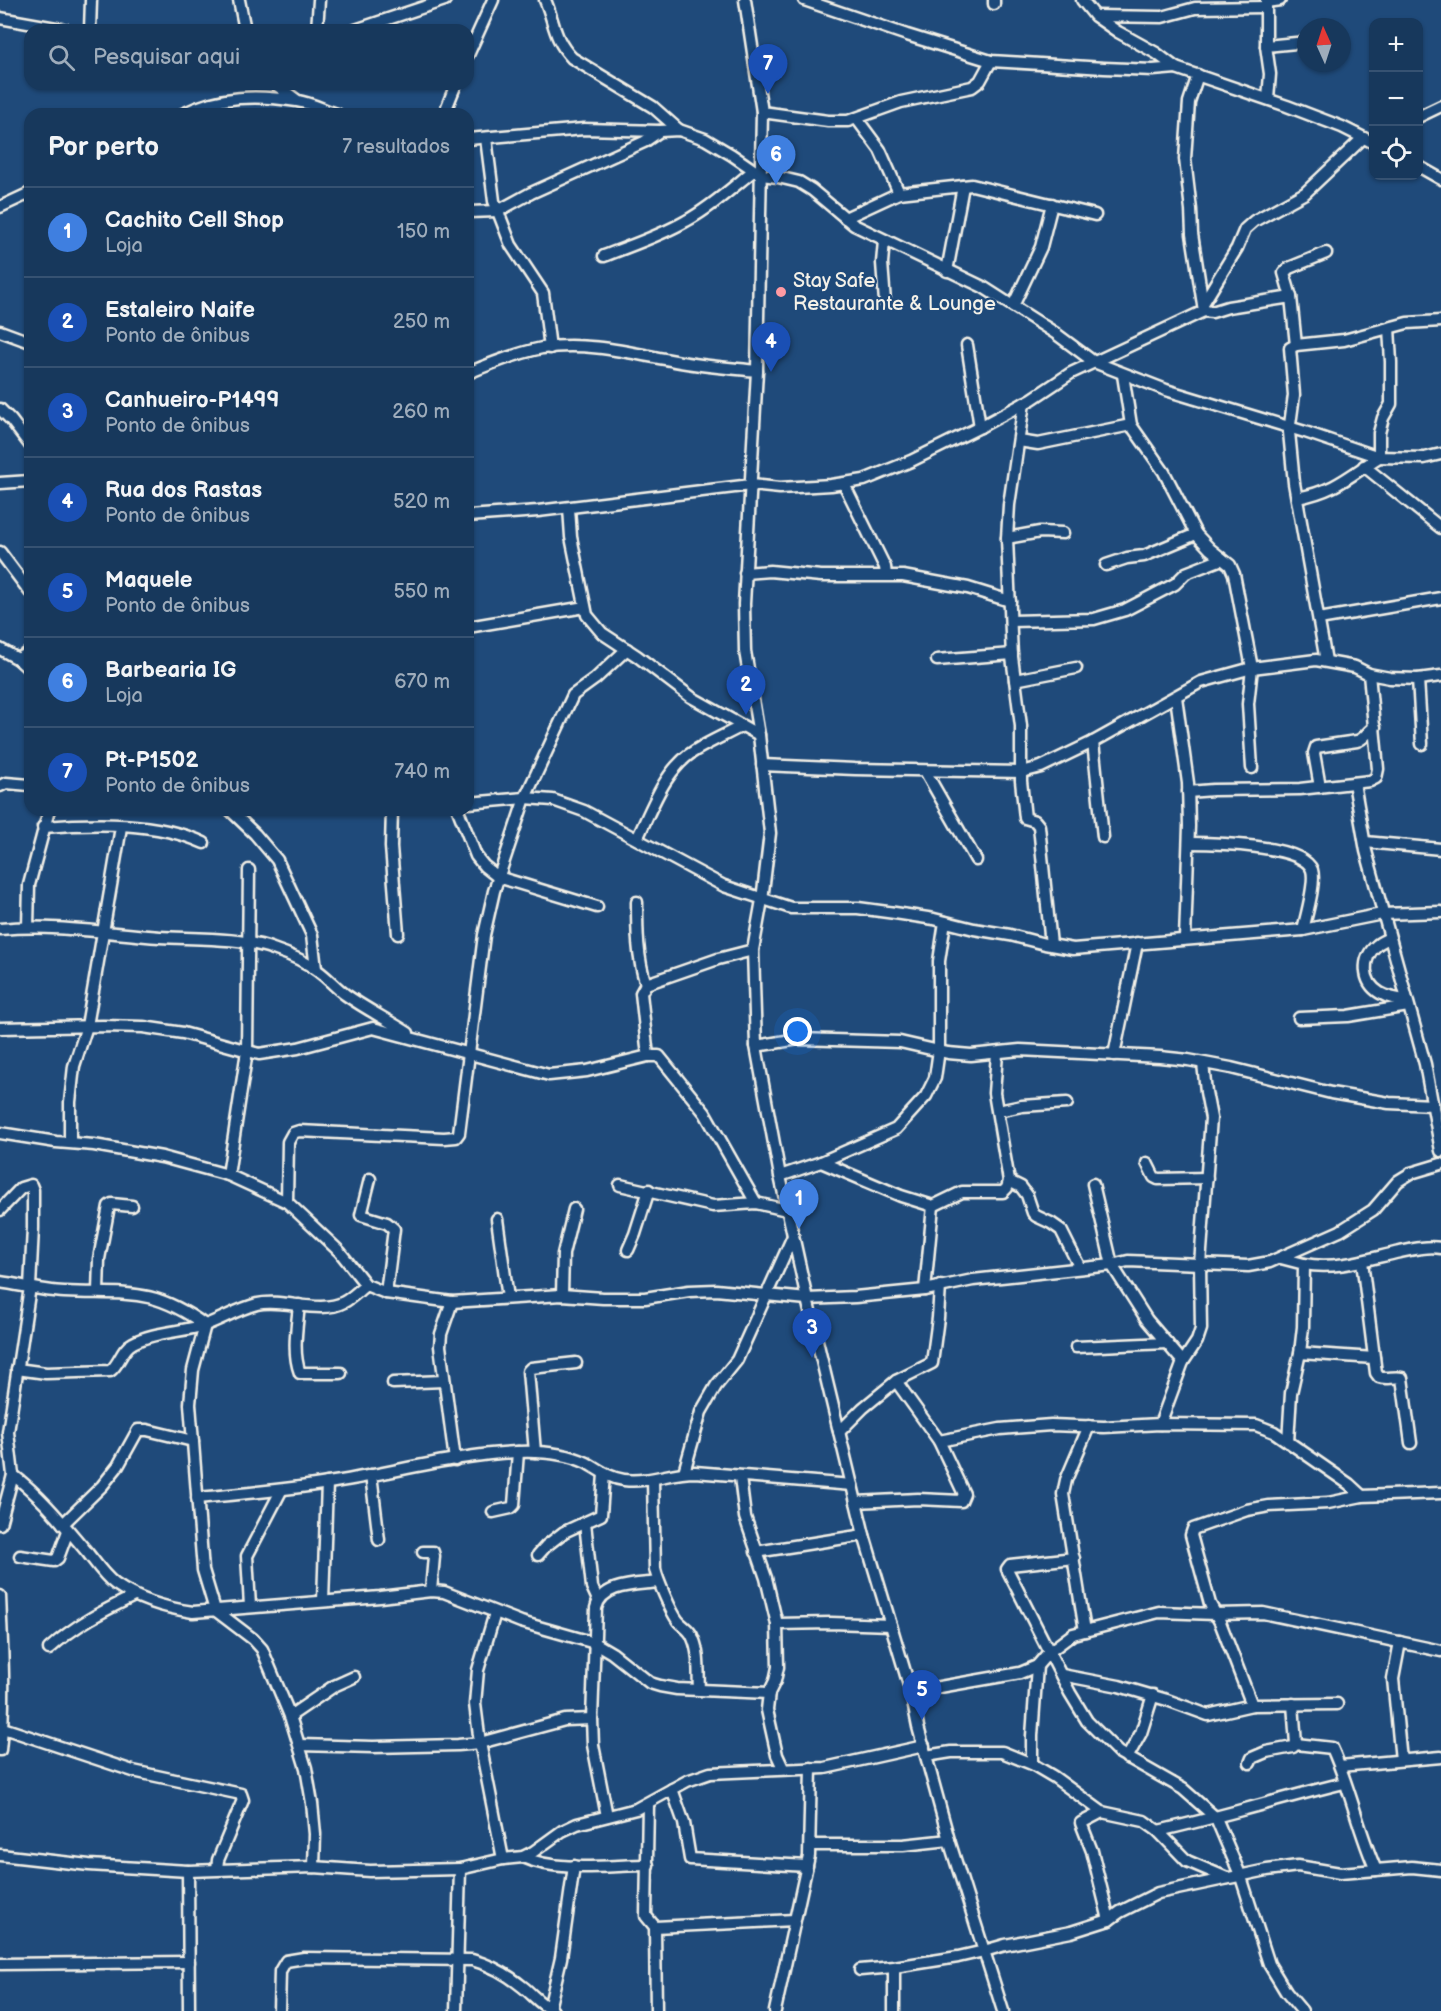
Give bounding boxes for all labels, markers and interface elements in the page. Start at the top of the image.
north arrow [1297,18,1351,72]
map controls [1369,18,1423,180]
button: + [1369,18,1423,72]
search box [24,24,474,90]
icon: search [45,41,78,74]
text: Pesquisar aqui [93,44,240,71]
pin: 7 [748,44,788,94]
button: − [1369,72,1423,126]
button: locate [1369,126,1423,180]
text: Por perto [48,132,159,163]
text: 7 resultados [342,135,450,159]
pin: 6 [756,136,796,185]
text: Cachito Cell Shop [105,207,284,234]
text: 1 [63,220,72,244]
text: 150 m [397,220,450,244]
text: Loja [105,234,143,258]
place label: Stay Safe Restaurante & Lounge [793,269,996,316]
marker: Stay Safe Restaurante & Lounge [774,285,788,299]
text: Estaleiro Naife [105,297,255,324]
text: 2 [62,310,73,334]
text: 250 m [393,310,450,334]
pin: 4 [752,322,790,372]
text: Ponto de ônibus [105,324,250,348]
text: Canhueiro-P1499 [105,387,279,414]
text: 3 [62,400,73,424]
text: 260 m [392,400,450,424]
text: Ponto de ônibus [105,414,250,438]
text: Rua dos Rastas [105,477,262,504]
text: 4 [62,490,73,514]
text: 520 m [393,490,450,514]
text: Ponto de ônibus [105,504,250,528]
text: Maquele [105,567,192,594]
text: 5 [62,580,73,604]
text: 550 m [393,580,450,604]
text: Ponto de ônibus [105,594,250,618]
text: Barbearia IG [105,657,237,684]
pin: 2 [726,666,766,715]
text: 6 [61,670,74,694]
text: 670 m [394,670,450,694]
text: Loja [105,684,143,708]
text: Pt-P1502 [105,747,198,774]
text: 7 [62,760,73,784]
text: 740 m [394,760,450,784]
text: Ponto de ônibus [105,774,250,798]
your location [783,1017,812,1046]
pin: 1 [780,1180,818,1229]
pin: 3 [792,1308,832,1358]
pin: 5 [902,1670,942,1720]

